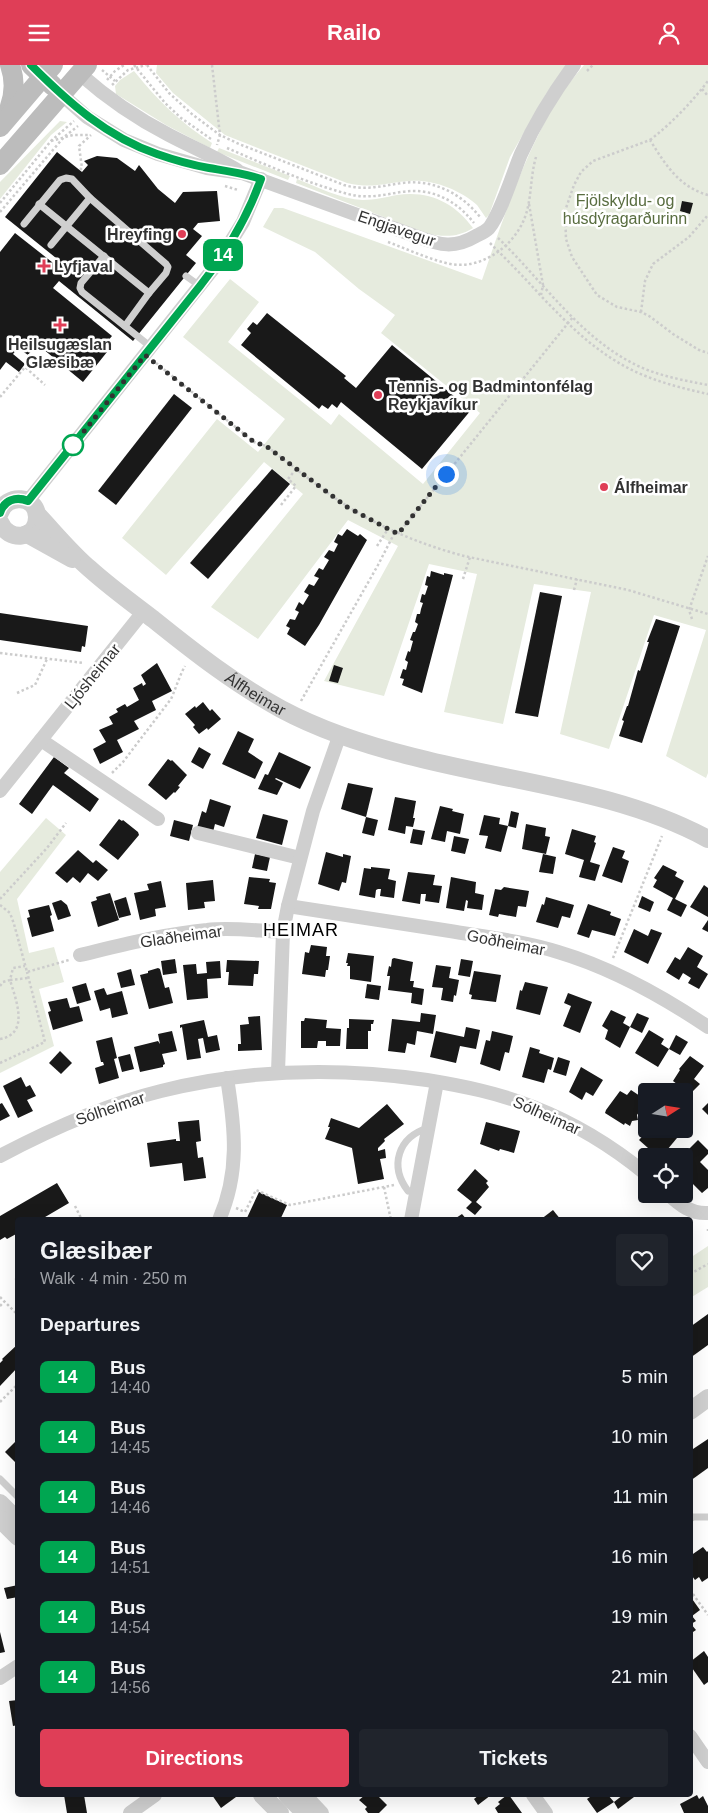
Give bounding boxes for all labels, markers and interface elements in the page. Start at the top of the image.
icon: menu [25,19,53,47]
icon: person [655,19,683,47]
text: Railo [327,20,381,45]
park label: Fjölskyldu- og húsdýragarðurinn [563,192,687,227]
street label: Engjavegur [356,207,439,250]
place label: Hreyfing [107,226,172,243]
marker: Hreyfing [176,228,188,240]
line badge: 14 [200,239,246,271]
text: 14 [213,245,233,265]
place label: Lyfjaval [54,258,113,275]
marker: Lyfjaval [38,260,50,272]
marker: Heilsugæslan Glæsibæ [53,318,67,332]
place label: Heilsugæslan Glæsibæ [8,336,112,371]
place label: Tennis- og Badmintonfélag Reykjavíkur [388,378,593,413]
marker: Tennis- og Badmintonfélag Reykjavíkur [372,389,384,401]
unlabelled marker [62,434,84,456]
your location [434,462,459,487]
place label: Álfheimar [614,478,688,496]
marker: Álfheimar [598,481,610,493]
street label: Ljósheimar [61,640,124,712]
street label: Álfheimar [222,668,289,719]
district label: HEIMAR [263,920,339,940]
street label: Glaðheimar [139,922,224,951]
street label: Goðheimar [465,927,547,959]
north arrow [638,1083,692,1137]
map controls [638,1083,693,1203]
street label: Sólheimar [73,1088,148,1128]
street label: Sólheimar [510,1093,584,1138]
button: locate [638,1148,693,1203]
button: heart [616,1234,668,1286]
text: Glæsibær [40,1237,152,1264]
text: Walk · 4 min · 250 m [40,1270,187,1287]
text: Departures [40,1314,140,1335]
text: Bus [110,1357,146,1378]
text: 5 min [622,1366,668,1387]
text: 14 [57,1367,78,1387]
text: 14:40 [110,1379,150,1396]
text: Bus [110,1417,146,1438]
text: 10 min [611,1426,668,1447]
text: 14 [57,1427,78,1447]
text: 14:45 [110,1439,150,1456]
text: Bus [110,1477,146,1498]
text: 11 min [612,1486,668,1507]
text: 14 [57,1487,78,1507]
text: 14:46 [110,1499,150,1516]
text: Bus [110,1537,146,1558]
text: 16 min [611,1546,668,1567]
text: 14 [57,1547,78,1567]
text: 14:51 [110,1559,150,1576]
text: Bus [110,1597,146,1618]
text: 19 min [611,1606,668,1627]
text: 14 [57,1607,78,1627]
text: 14:54 [110,1619,150,1636]
text: Bus [110,1657,146,1678]
text: 21 min [611,1666,668,1687]
text: 14 [57,1667,78,1687]
text: 14:56 [110,1679,150,1696]
button: Directions [40,1729,349,1787]
button: Tickets [359,1729,668,1787]

